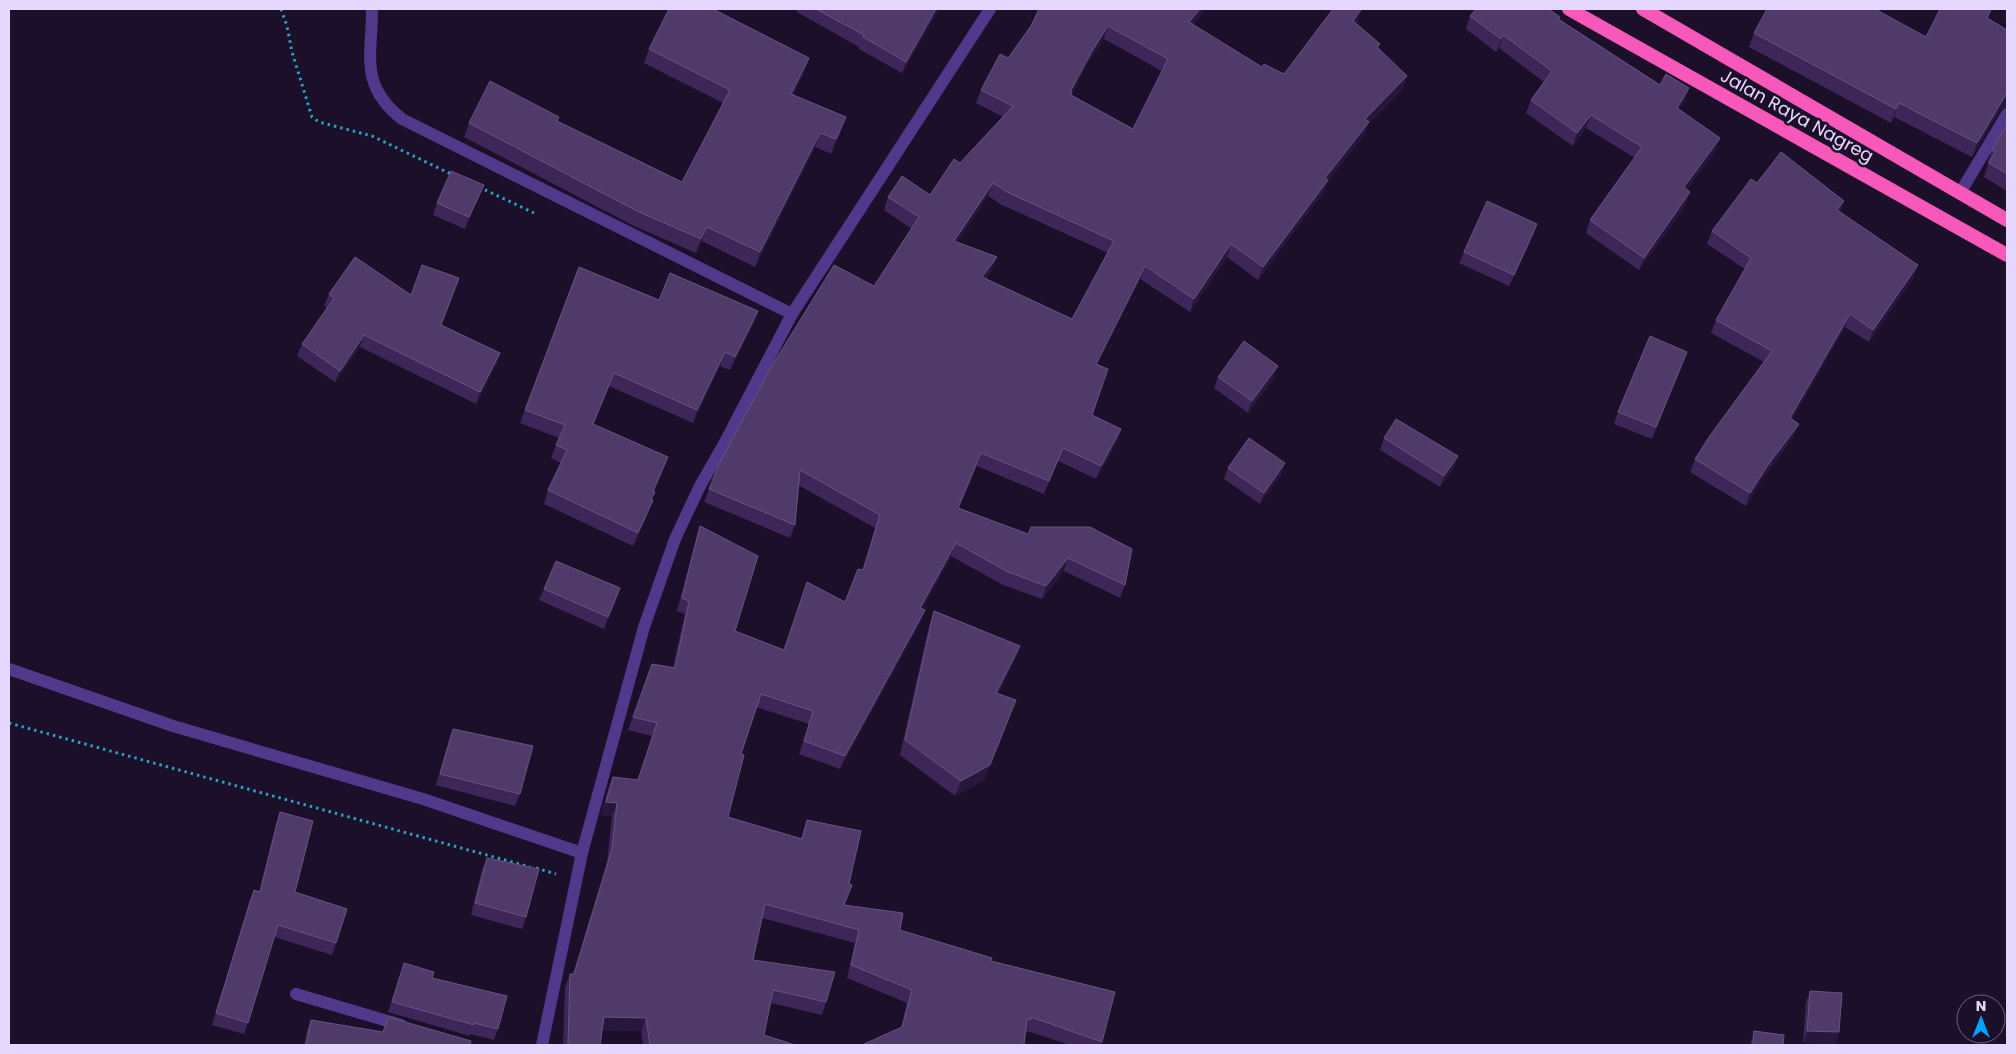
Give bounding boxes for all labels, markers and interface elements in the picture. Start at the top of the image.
street label: Jalan Raya Nagreg [1716,63,1878,168]
north arrow [1956,994,2006,1044]
text: N [1976,996,1986,1016]

